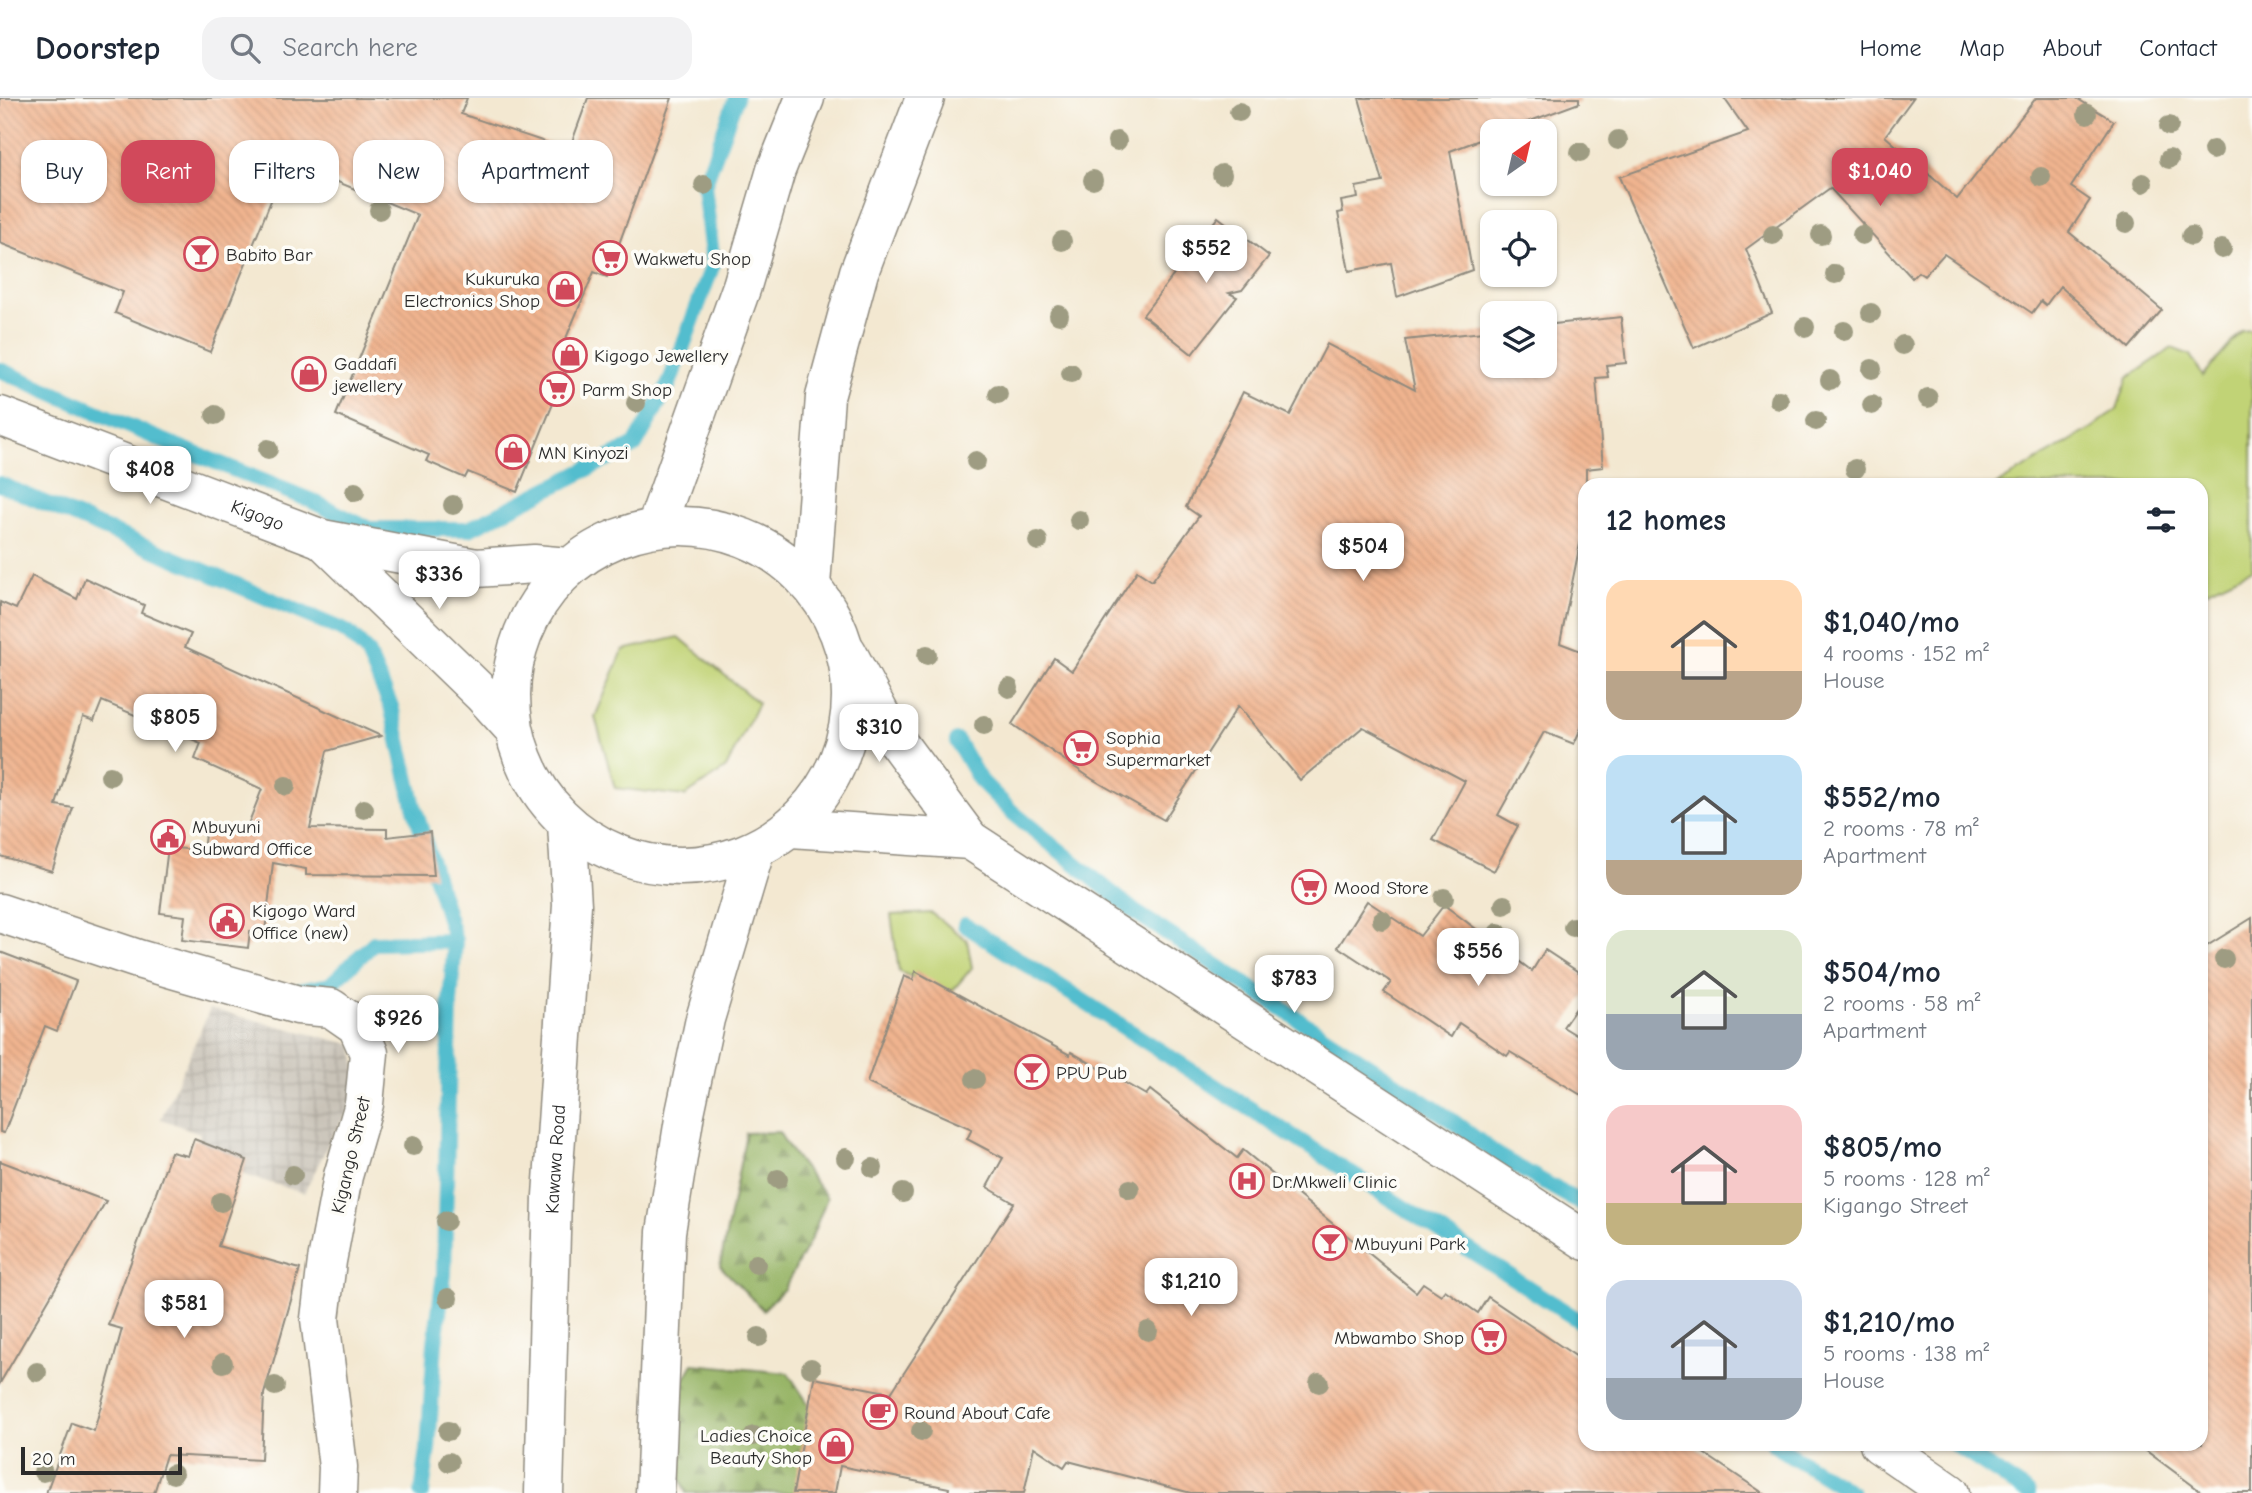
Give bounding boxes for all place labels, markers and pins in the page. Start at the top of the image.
pin: $1,040 [1823,148,1937,208]
pin: $552 [1165,226,1247,285]
bar icon: Babito Bar [182,235,220,273]
supermarket icon: Wakwetu Shop [591,239,629,277]
place label: Babito Bar [226,244,313,266]
place label: Wakwetu Shop [634,248,751,270]
place label: Kukuruka Electronics Shop [404,268,540,312]
shop icon: Kukuruka Electronics Shop [546,270,584,308]
shop icon: Kigogo Jewellery [551,336,589,374]
place label: Kigogo Jewellery [594,345,729,367]
place label: Gaddafi jewellery [332,353,403,397]
shop icon: Gaddafi jewellery [290,355,328,393]
supermarket icon: Parm Shop [538,370,576,408]
place label: Parm Shop [582,379,672,401]
shop icon: MN Kinyozi [494,433,532,471]
place label: MN Kinyozi [538,442,629,464]
pin: $408 [109,446,191,506]
pin: $504 [1322,524,1404,583]
pin: $336 [398,552,480,611]
pin: $805 [134,694,216,754]
pin: $310 [838,704,920,764]
place label: Sophia Supermarket [1106,727,1211,771]
supermarket icon: Sophia Supermarket [1062,729,1100,767]
place label: Mbuyuni Subward Office [192,816,312,860]
public building icon: Mbuyuni Subward Office [149,818,187,856]
supermarket icon: Mood Store [1290,868,1328,906]
place label: Mood Store [1334,877,1429,899]
place label: Kigogo Ward Office (new) [252,900,356,944]
public building icon: Kigogo Ward Office (new) [208,902,246,940]
pin: $556 [1437,928,1519,988]
pin: $783 [1253,956,1335,1015]
pin: $926 [357,996,439,1055]
bar icon: PPU Pub [1013,1053,1051,1091]
place label: PPU Pub [1056,1062,1127,1084]
hospital icon: Dr.Mkweli Clinic [1228,1162,1266,1200]
place label: Dr.Mkweli Clinic [1272,1171,1397,1193]
bar icon: Mbuyuni Park [1311,1224,1349,1262]
place label: Mbuyuni Park [1354,1233,1466,1255]
pin: $1,210 [1134,1258,1248,1318]
pin: $581 [143,1280,225,1340]
supermarket icon: Mbwambo Shop [1470,1318,1508,1356]
place label: Mbwambo Shop [1334,1327,1464,1349]
cafe icon: Round About Cafe [861,1393,899,1431]
place label: Round About Cafe [904,1402,1050,1424]
place label: Ladies Choice Beauty Shop [700,1425,812,1469]
shop icon: Ladies Choice Beauty Shop [817,1427,855,1465]

